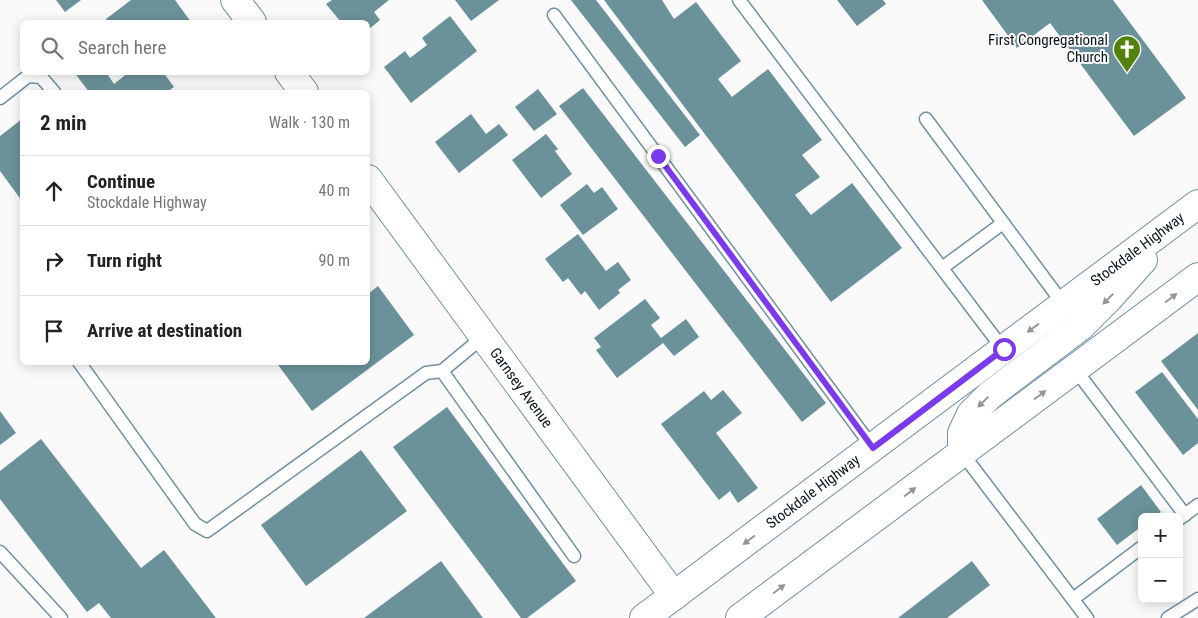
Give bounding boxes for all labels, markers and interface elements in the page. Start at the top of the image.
search box [20,20,370,75]
place label: First Congregational Church [988,31,1108,66]
icon: search [38,34,66,62]
church icon: First Congregational Church [1112,34,1142,73]
text: Search here [78,36,166,59]
text: 2 min [40,111,87,135]
text: Walk · 130 m [269,113,350,132]
route end [647,145,670,168]
text: Continue [87,170,155,193]
icon: ahead [40,177,68,205]
text: 40 m [318,181,350,200]
text: Stockdale Highway [87,193,207,212]
street label: Stockdale Highway [1087,208,1188,290]
icon: right [40,247,68,275]
text: Turn right [87,249,162,272]
text: 90 m [318,251,350,270]
one-way arrow [1102,293,1114,305]
one-way arrow [1164,293,1178,303]
icon: arrive [40,317,68,345]
text: Arrive at destination [87,319,242,342]
one-way arrow [1026,323,1040,333]
route start [993,338,1016,361]
street label: Garnsey Avenue [486,344,556,431]
one-way arrow [1033,390,1047,400]
one-way arrow [977,396,989,408]
street label: Stockdale Highway [763,451,863,532]
one-way arrow [903,487,917,497]
map controls [1138,513,1183,603]
button: + [1138,513,1183,558]
one-way arrow [742,535,756,545]
button: − [1138,558,1183,603]
one-way arrow [772,584,786,594]

